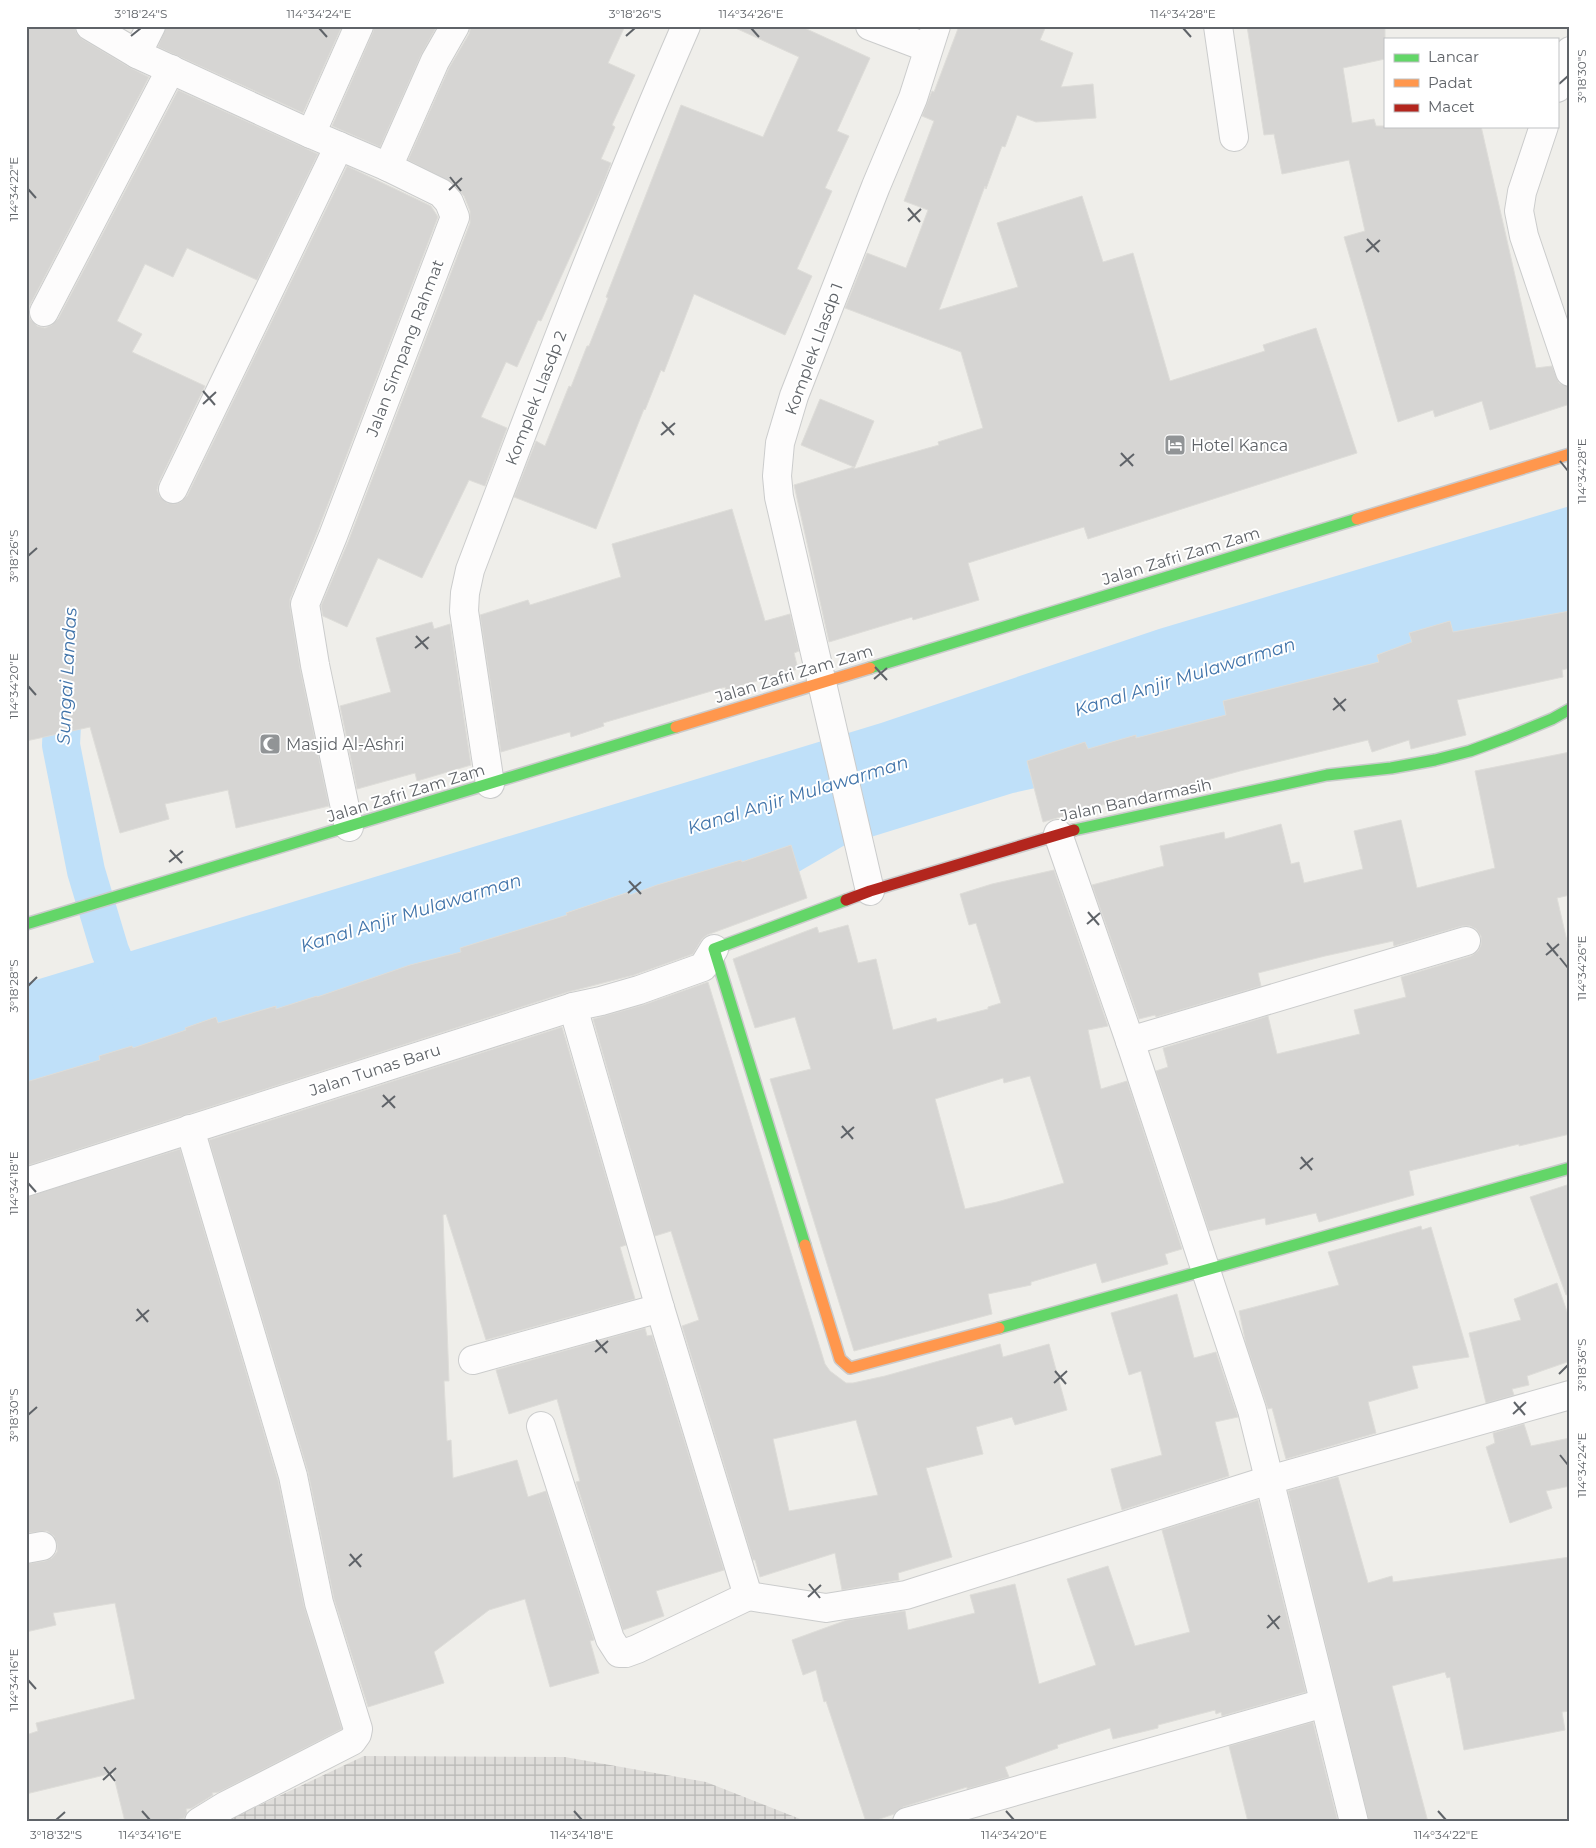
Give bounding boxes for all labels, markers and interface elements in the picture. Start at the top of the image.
text: 3°18'24"S [115,6,167,21]
text: 114°34'24"E [286,6,352,21]
text: 3°18'26"S [609,6,661,21]
text: 114°34'26"E [718,6,784,21]
text: 114°34'28"E [1150,6,1216,21]
legend [1384,38,1558,128]
text: Lancar [1428,47,1479,66]
text: 3°18'30"S [1574,49,1589,103]
text: Padat [1428,73,1473,92]
text: Macet [1428,97,1475,116]
text: 114°34'22"E [6,157,21,221]
street label: Jalan Simpang Rahmat [362,256,448,440]
street label: Komplek Llasdp 1 [781,280,847,418]
street label: Komplek Llasdp 2 [502,328,570,468]
hotel icon: Hotel Kanca [1163,433,1187,457]
place label: Hotel Kanca [1191,436,1288,455]
text: 114°34'28"E [1574,438,1589,504]
street label: Jalan Zafri Zam Zam [1099,523,1262,589]
text: 3°18'26"S [6,530,21,582]
water label: Sungai Landas [52,607,82,745]
water label: Kanal Anjir Mulawarman [1072,633,1298,721]
street label: Jalan Zafri Zam Zam [712,641,875,707]
text: 114°34'20"E [6,653,21,719]
mosque icon: Masjid Al-Ashri [258,732,282,756]
place label: Masjid Al-Ashri [286,735,405,754]
water label: Kanal Anjir Mulawarman [685,751,911,839]
street label: Jalan Zafri Zam Zam [324,760,487,826]
street label: Jalan Bandarmasih [1058,775,1214,826]
water label: Kanal Anjir Mulawarman [298,869,524,957]
text: 114°34'26"E [1574,935,1589,1001]
text: 3°18'28"S [6,959,21,1013]
street label: Jalan Tunas Baru [306,1040,443,1100]
text: 114°34'18"E [6,1151,21,1215]
text: 3°18'36"S [1574,1339,1589,1391]
text: 3°18'30"S [6,1388,21,1442]
text: 114°34'24"E [1574,1432,1589,1498]
text: 114°34'16"E [6,1649,21,1711]
text: 3°18'32"S [30,1827,82,1842]
text: 114°34'16"E [119,1827,181,1842]
text: 114°34'18"E [550,1827,614,1842]
text: 114°34'20"E [981,1827,1047,1842]
text: 114°34'22"E [1414,1827,1478,1842]

